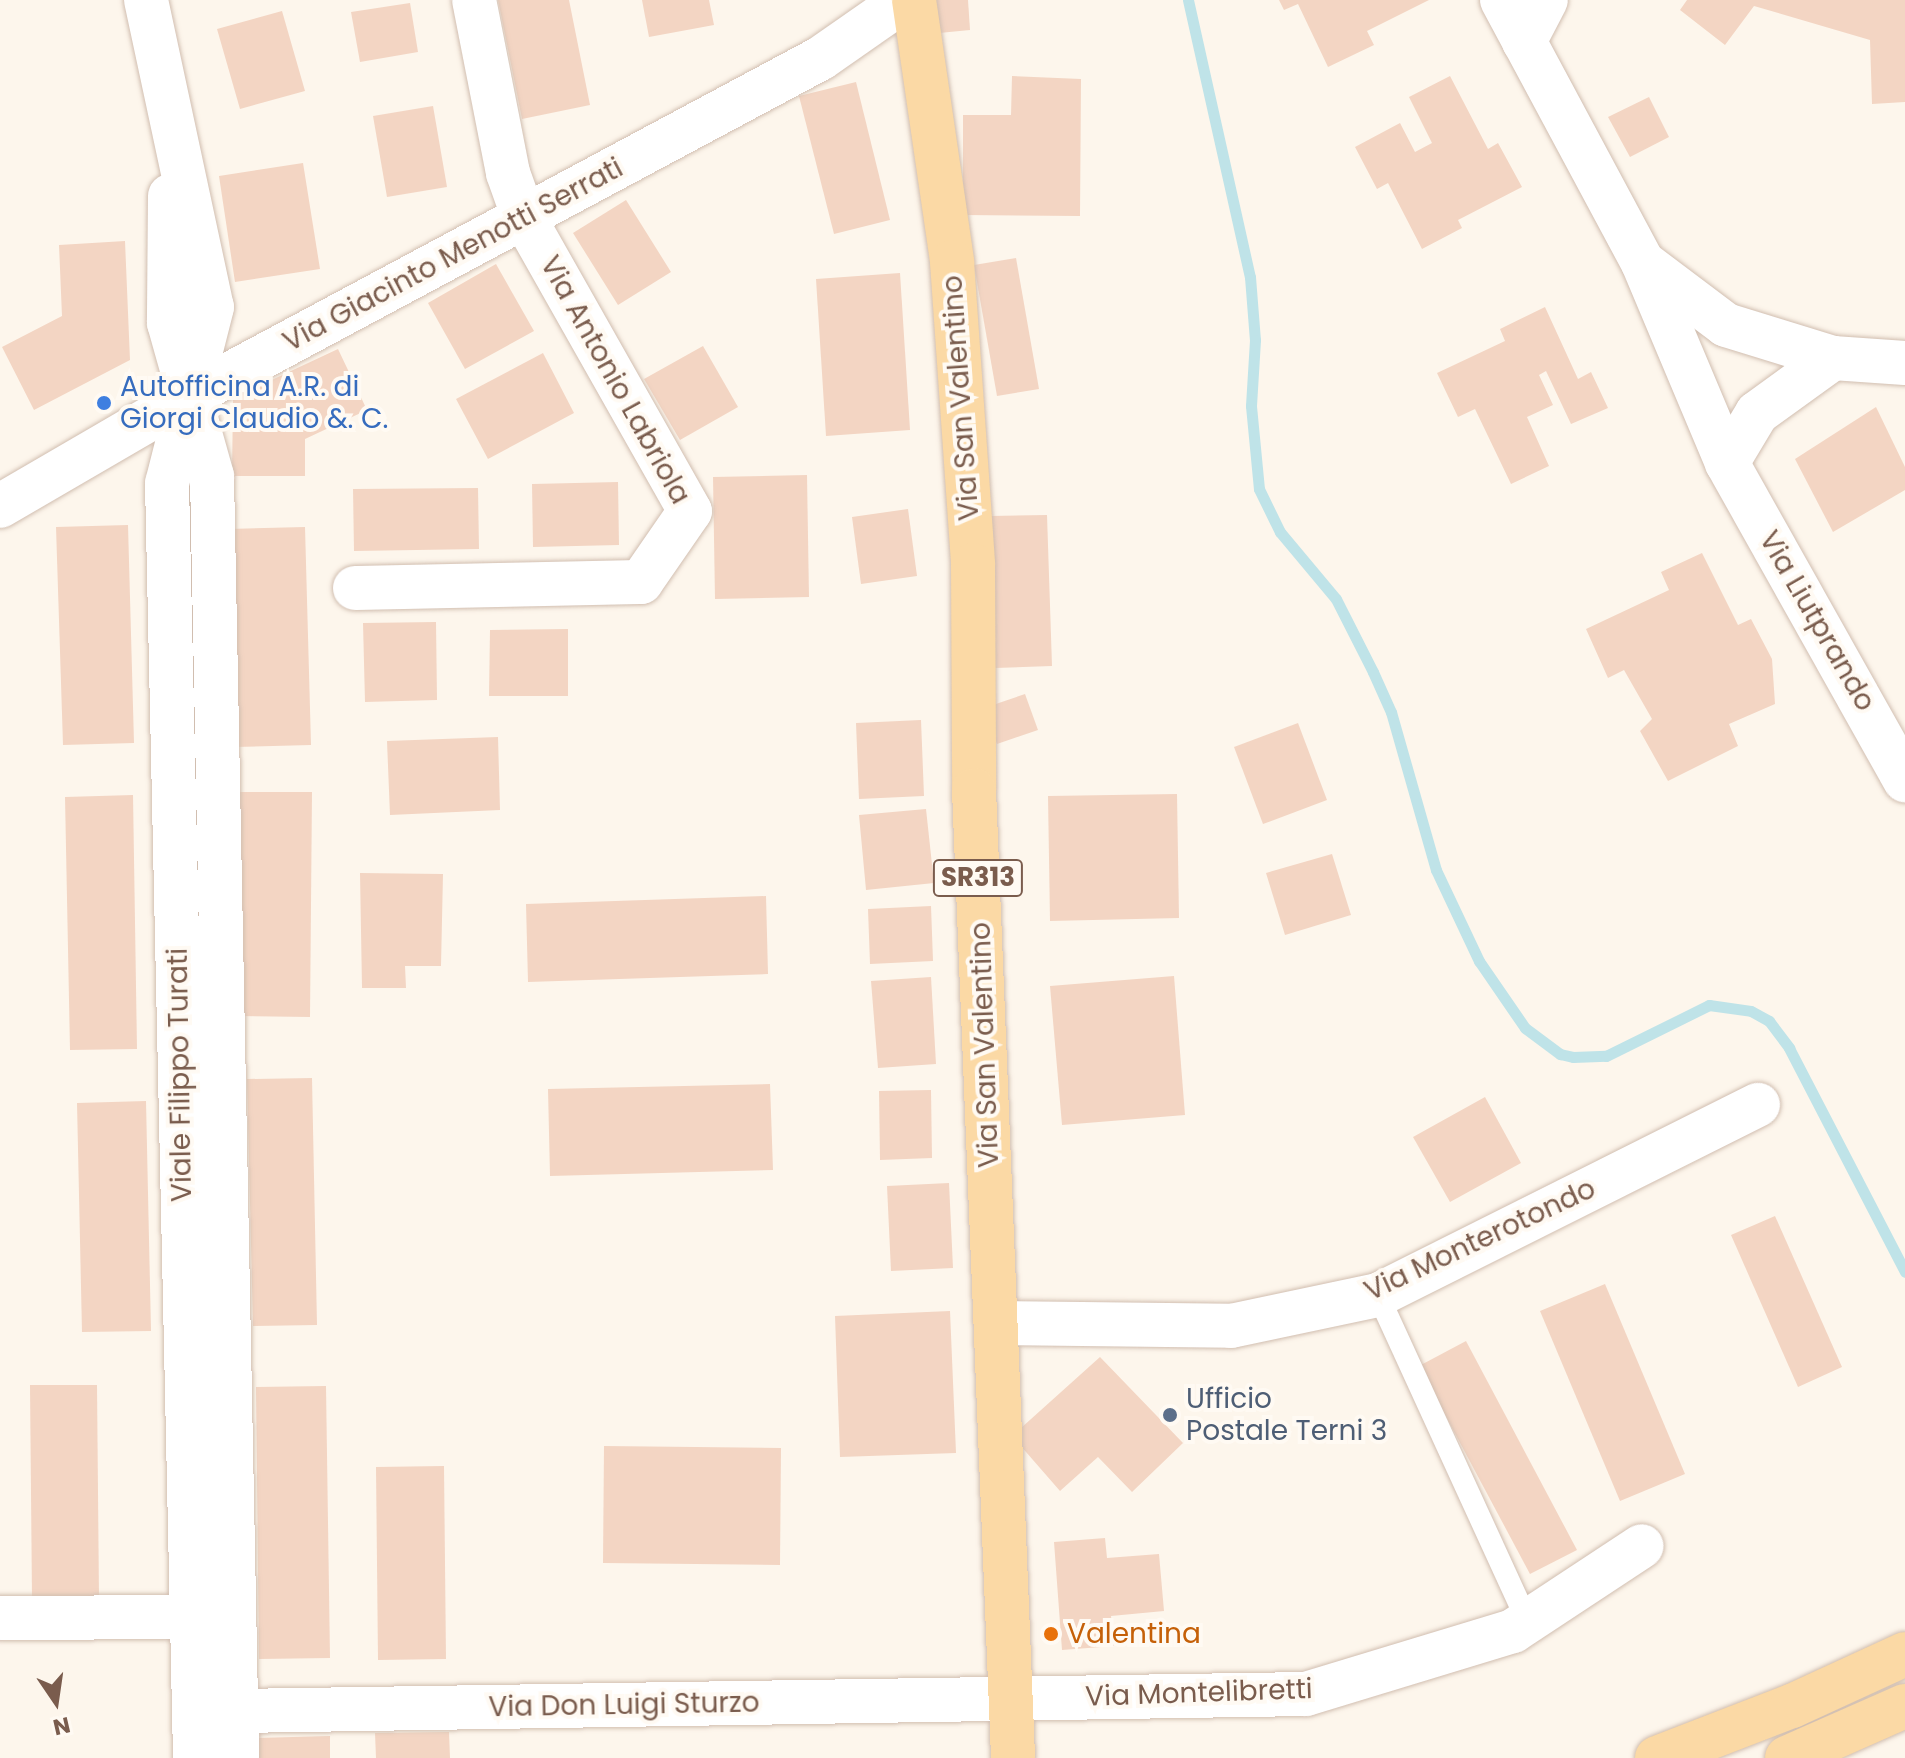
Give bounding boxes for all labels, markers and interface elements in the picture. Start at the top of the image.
street label: Via Giacinto Menotti Serrati [277,151,629,359]
street label: Via Antonio Labriola [533,250,697,510]
street label: Via San Valentino [936,274,986,522]
place label: Autofficina A.R. di Giorgi Claudio &. C. [120,370,388,436]
marker: Autofficina A.R. di Giorgi Claudio &. C. [95,394,113,412]
street label: Via Liutprando [1752,525,1882,717]
road number: SR313 [932,856,1024,900]
street label: Via San Valentino [964,922,1006,1168]
street label: Viale Filippo Turati [161,948,199,1202]
street label: Via Monterotondo [1359,1172,1601,1308]
place label: Ufficio Postale Terni 3 [1186,1382,1387,1448]
marker: Ufficio Postale Terni 3 [1161,1406,1179,1424]
place label: Valentina [1067,1617,1201,1651]
marker: Valentina [1042,1625,1060,1643]
north arrow [16,1662,96,1742]
street label: Via Montelibretti [1085,1672,1313,1714]
street label: Via Don Luigi Sturzo [488,1686,760,1724]
text: N [50,1709,73,1743]

